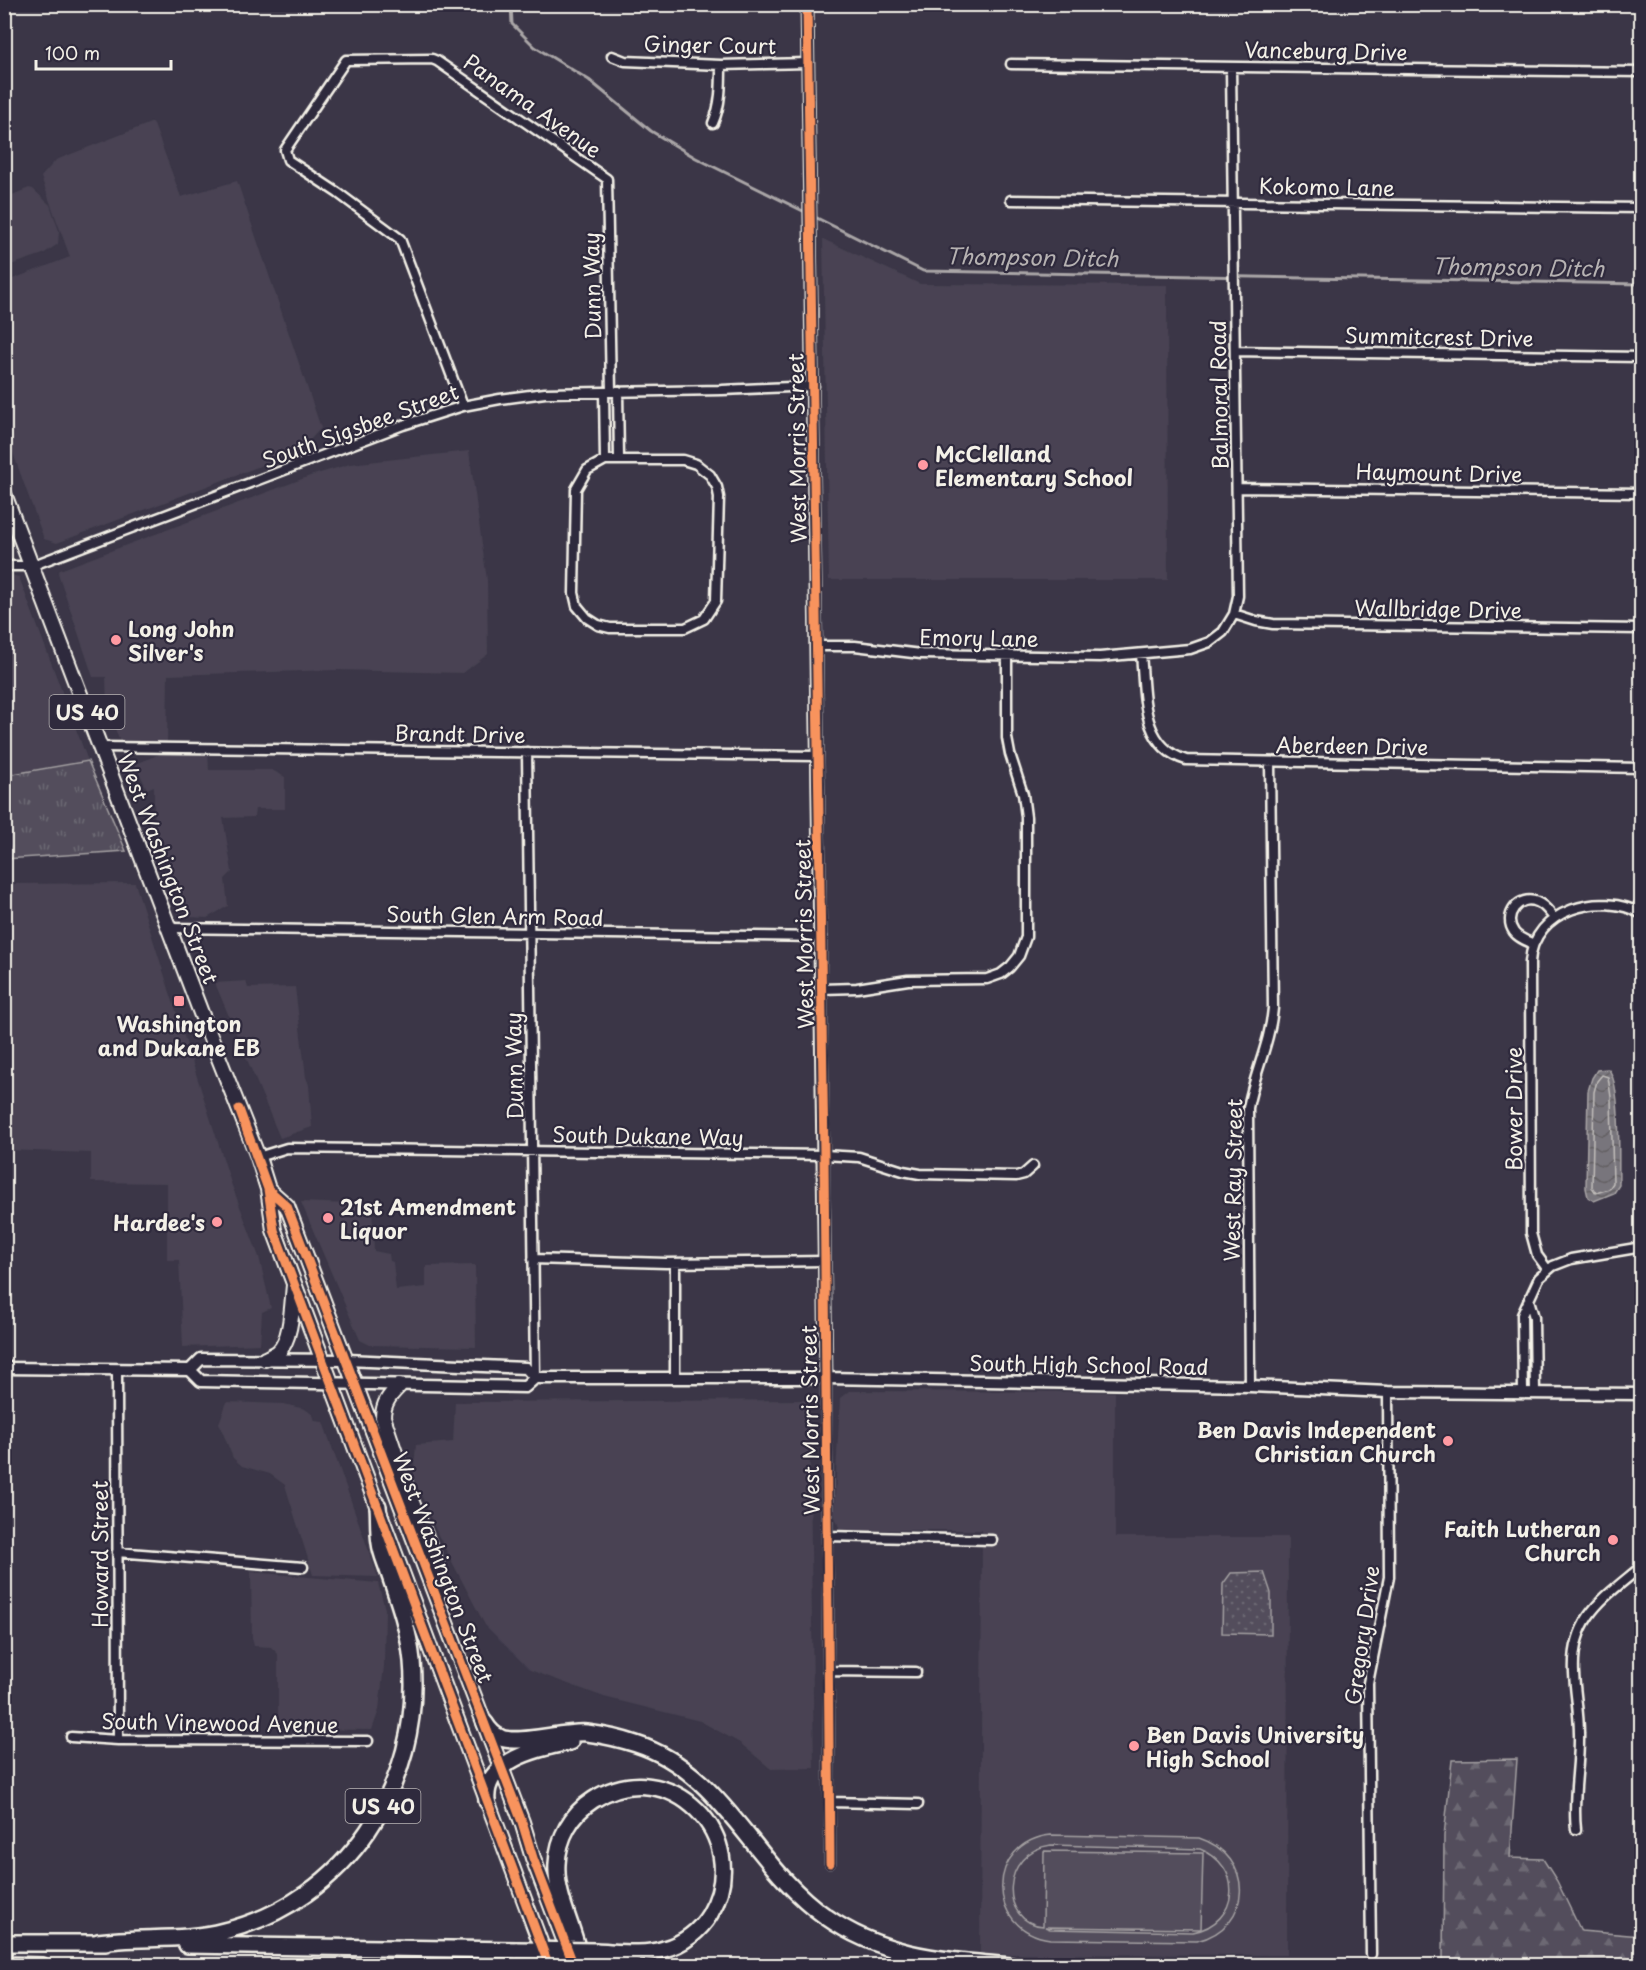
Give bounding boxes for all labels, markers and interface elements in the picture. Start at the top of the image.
street label: Ginger Court [643,27,777,61]
scale bar [36,33,171,71]
street label: Vanceburg Drive [1244,33,1408,67]
text: 100 m [45,39,100,66]
street label: Panama Avenue [457,45,609,165]
street label: Kokomo Lane [1259,169,1395,203]
street label: Dunn Way [574,232,608,340]
water label: Thompson Ditch [945,238,1120,274]
water label: Thompson Ditch [1431,248,1606,284]
street label: Summitcrest Drive [1344,318,1534,354]
street label: Balmoral Road [1201,320,1235,470]
street label: West Morris Street [778,353,814,543]
street label: South Sigsbee Street [257,375,463,475]
place label: McClelland Elementary School [935,437,1133,493]
street label: Haymount Drive [1355,455,1523,489]
marker: McClelland Elementary School [916,458,930,472]
street label: Wallbridge Drive [1354,591,1522,625]
place label: Long John Silver's [128,612,234,668]
street label: Emory Lane [919,620,1039,654]
marker: Long John Silver's [109,633,123,647]
road number: US 40 [50,695,124,729]
street label: Brandt Drive [394,716,526,750]
street label: Aberdeen Drive [1275,728,1429,762]
street label: West Washington Street [110,748,228,988]
street label: West Morris Street [785,839,821,1029]
street label: South Glen Arm Road [386,897,604,933]
marker: Washington and Dukane EB [172,994,186,1008]
place label: Washington and Dukane EB [98,1007,260,1063]
street label: Dunn Way [496,1012,530,1120]
street label: Bower Drive [1497,1047,1529,1171]
street label: West Ray Street [1215,1098,1249,1262]
street label: South Dukane Way [552,1117,744,1153]
place label: 21st Amendment Liquor [340,1190,516,1246]
place label: Hardee's [113,1206,205,1238]
marker: 21st Amendment Liquor [321,1211,335,1225]
marker: Hardee's [210,1215,224,1229]
street label: West Morris Street [791,1325,827,1515]
street label: South High School Road [969,1346,1209,1382]
place label: Ben Davis Independent Christian Church [1197,1413,1436,1469]
marker: Ben Davis Independent Christian Church [1441,1434,1455,1448]
street label: West Washington Street [385,1447,503,1687]
street label: Howard Street [83,1480,115,1628]
place label: Faith Lutheran Church [1444,1512,1601,1568]
marker: Faith Lutheran Church [1606,1533,1620,1547]
street label: Gregory Drive [1335,1563,1387,1707]
street label: South Vinewood Avenue [101,1704,339,1740]
place label: Ben Davis University High School [1146,1718,1364,1774]
marker: Ben Davis University High School [1127,1739,1141,1753]
road number: US 40 [346,1789,421,1823]

